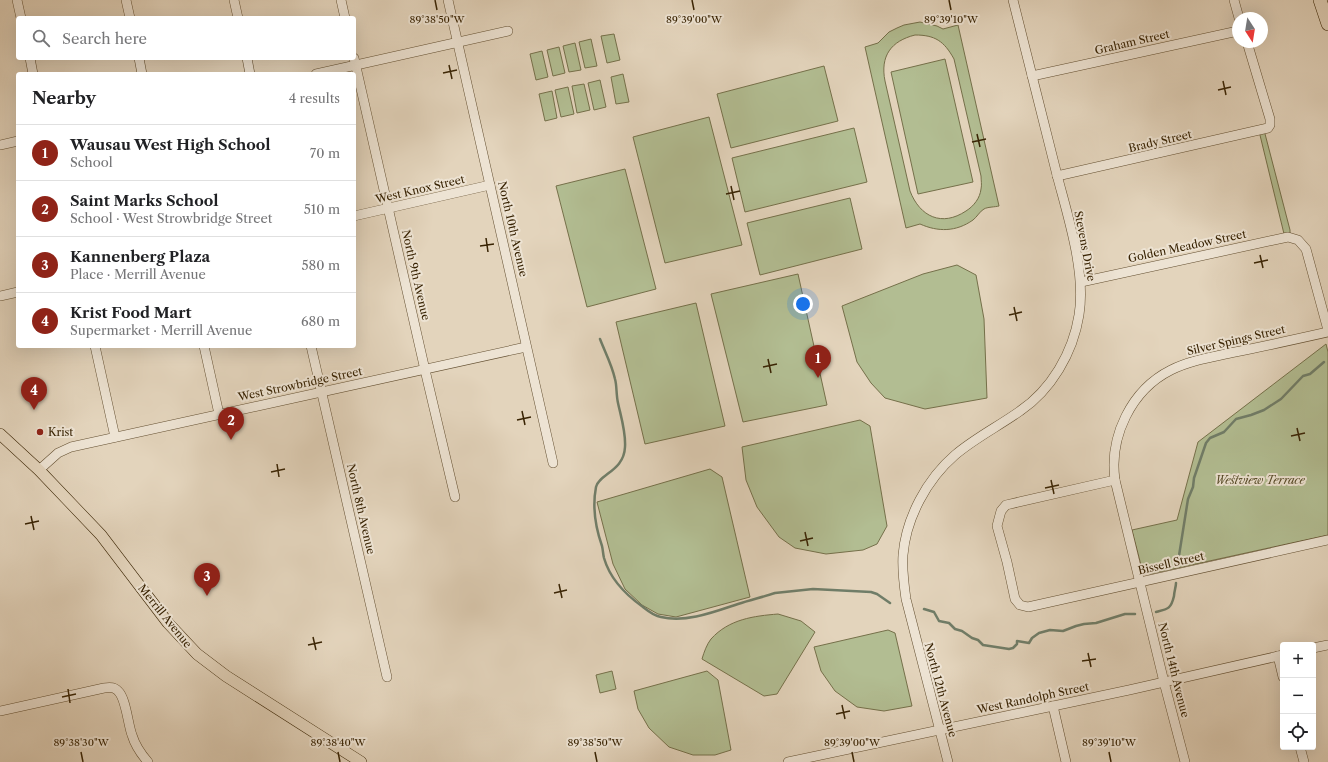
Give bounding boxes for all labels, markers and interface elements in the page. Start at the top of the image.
north arrow [1232,12,1268,48]
text: 89°38'50"W [409,13,466,26]
text: 89°39'00"W [666,13,723,26]
text: 89°39'10"W [924,13,979,26]
search box [16,16,356,60]
icon: search [30,27,52,49]
street label: Graham Street [1093,27,1171,57]
text: Search here [62,29,147,48]
text: Nearby [32,88,96,108]
text: 4 results [289,90,340,106]
street label: Brady Street [1127,127,1193,155]
text: Wausau West High School [70,135,271,154]
text: 1 [42,145,48,161]
text: 70 m [310,145,340,161]
text: School [70,154,113,170]
street label: West Knox Street [373,172,466,206]
street label: North 10th Avenue [495,180,531,278]
text: Saint Marks School [70,191,219,210]
text: 2 [41,201,49,217]
text: 510 m [304,201,340,217]
text: School · West Strowbridge Street [70,210,272,226]
street label: Stevens Drive [1071,210,1099,282]
street label: Golden Meadow Street [1127,227,1247,265]
street label: North 9th Avenue [399,228,433,322]
text: Kannenberg Plaza [70,247,210,266]
text: 3 [41,257,49,273]
text: 580 m [301,257,340,273]
text: Place · Merrill Avenue [70,266,206,282]
your location [793,294,813,314]
text: Krist Food Mart [70,303,192,322]
text: 4 [41,313,49,329]
text: 680 m [301,313,340,329]
text: Supermarket · Merrill Avenue [70,322,252,338]
street label: Silver Spings Street [1185,322,1287,358]
pin: 1 [805,345,831,378]
street label: West Strowbridge Street [236,364,364,404]
pin: 4 [21,377,47,410]
pin: 2 [218,407,244,440]
place label: Krist [48,425,73,439]
marker: Krist [35,427,45,437]
street label: North 8th Avenue [344,462,378,556]
park label: Westview Terrace [1215,473,1305,487]
street label: Bissell Street [1137,549,1206,577]
pin: 3 [194,563,220,596]
street label: Merrill Avenue [135,581,195,651]
street label: North 14th Avenue [1155,621,1193,719]
street label: North 12th Avenue [922,641,960,739]
map controls [1280,642,1316,750]
button: + [1280,642,1316,678]
button: − [1280,678,1316,714]
street label: West Randolph Street [975,679,1090,717]
button: locate [1280,714,1316,750]
text: 89°38'30"W [53,736,110,749]
text: 89°38'40"W [311,736,367,749]
text: 89°38'50"W [567,736,624,749]
text: 89°39'00"W [824,736,881,749]
text: 89°39'10"W [1082,736,1137,749]

